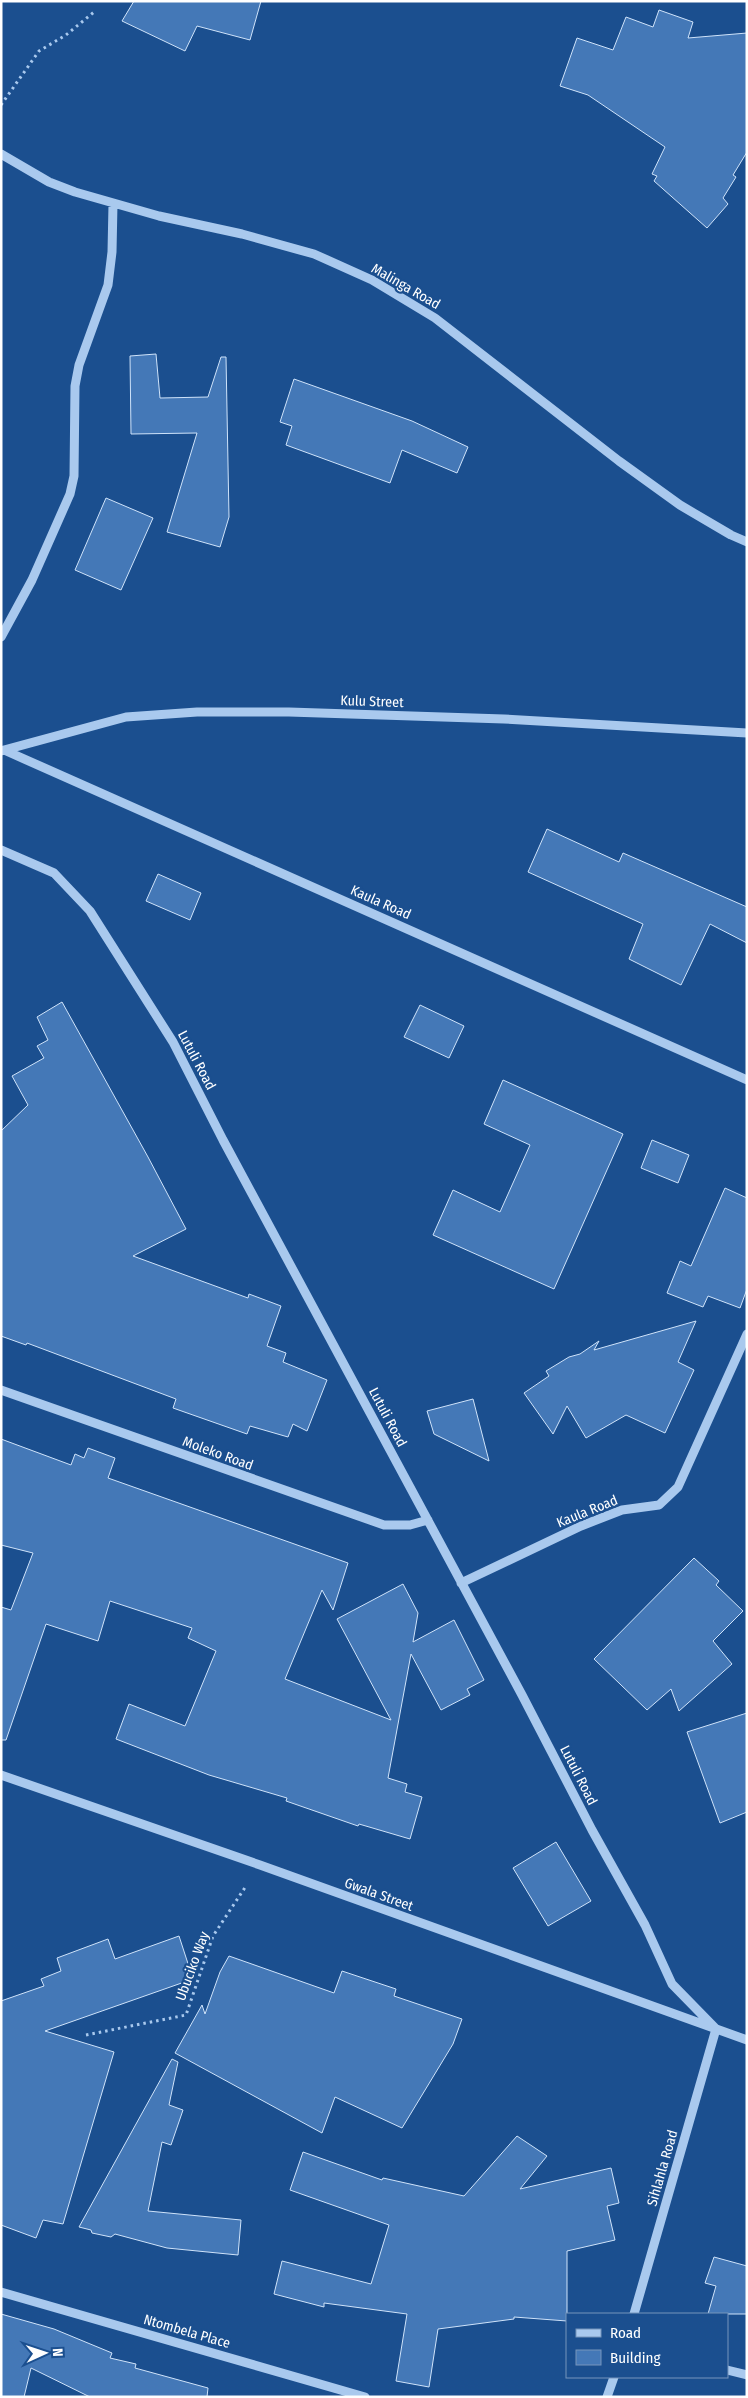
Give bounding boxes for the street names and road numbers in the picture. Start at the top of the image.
street label: Malinga Road [368,260,443,313]
street label: Kulu Street [340,692,404,711]
street label: Kaula Road [348,882,414,923]
street label: Lutuli Road [174,1028,219,1093]
street label: Lutuli Road [365,1385,410,1450]
street label: Moleko Road [180,1433,255,1474]
street label: Kaula Road [554,1492,620,1531]
street label: Lutuli Road [556,1743,601,1808]
street label: Gwala Street [342,1874,416,1915]
street label: Ubuciko Way [172,1928,213,2003]
street label: Sihlahla Road [643,2128,681,2208]
street label: Ntombela Place [142,2311,232,2352]

